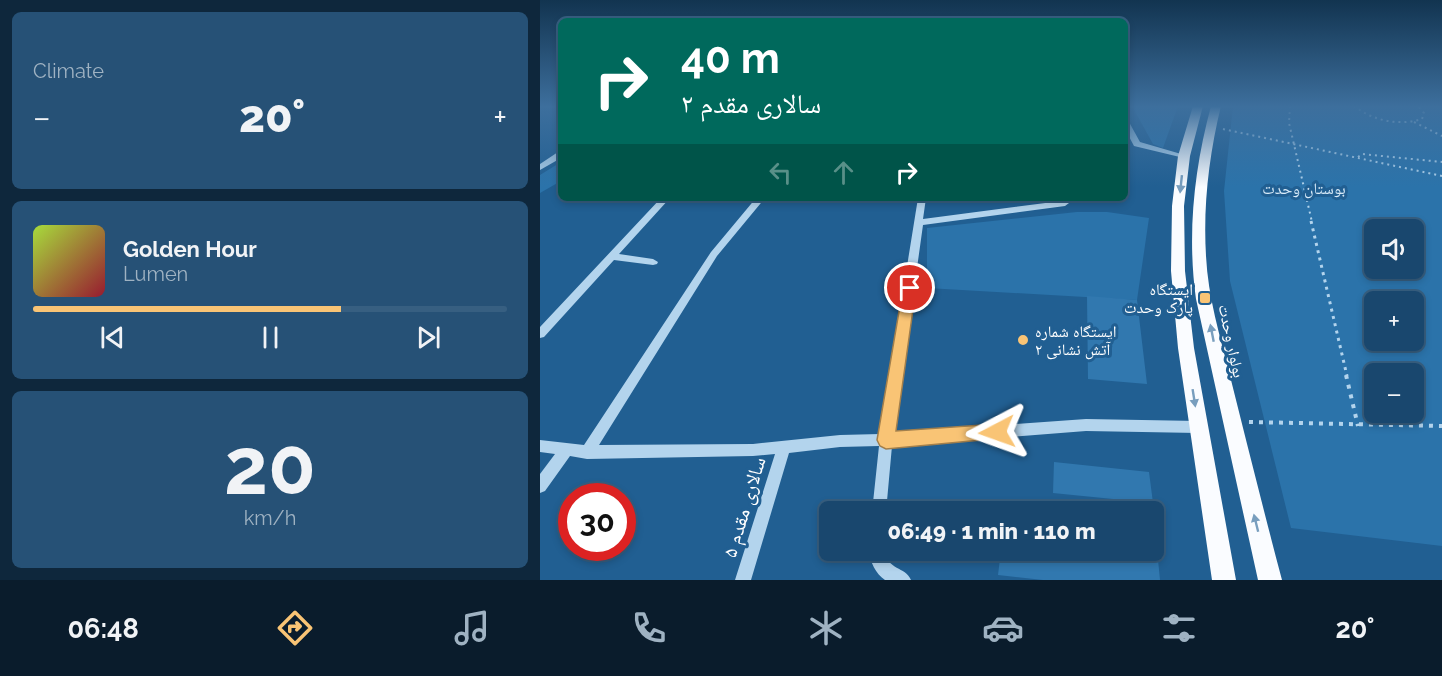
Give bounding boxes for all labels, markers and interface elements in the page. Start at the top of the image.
text: 40 m [681,34,780,83]
icon: right [582,42,660,120]
text: Climate [33,59,104,83]
text: سالاری مقدم ۲ [681,88,821,119]
text: 20° [239,90,305,143]
text: − [33,98,51,137]
text: + [493,98,507,137]
icon: left [764,156,797,189]
icon: ahead [827,156,860,189]
icon: right [890,156,923,189]
one-way arrow [1176,174,1186,193]
park label: بوستان وحدت [1262,179,1346,199]
map controls [1364,219,1424,423]
button: sound [1364,219,1424,279]
text: Golden Hour [123,236,257,262]
text: Lumen [123,262,188,286]
pin [884,262,935,313]
icon: arrive [893,271,926,304]
place label: ایستگاه پارک وحدت [1124,280,1193,317]
marker: ایستگاه پارک وحدت [1198,291,1212,305]
button: + [1364,291,1424,351]
street label: بولوار وحدت [1214,303,1249,379]
icon: previous [96,321,129,354]
icon: pause [254,321,287,354]
icon: next [412,321,445,354]
place label: ایستگاه شماره ۲ آتش نشانی [1035,322,1117,360]
one-way arrow [1207,324,1216,343]
marker: ایستگاه شماره ۲ آتش نشانی [1016,333,1030,347]
button: − [1364,363,1424,423]
one-way arrow [1189,389,1198,408]
position arrow [965,400,1029,464]
text: 20 [224,421,316,512]
street label: سالاری مقدم ۵ [717,454,773,561]
speed limit sign: 30 [558,483,636,561]
text: km/h [244,506,296,530]
one-way arrow [1251,514,1261,532]
text: 06:49 · 1 min · 110 m [887,518,1096,544]
icon: directions [274,607,316,649]
icon: music [451,607,493,649]
icon: phone [628,607,670,649]
icon: climate [805,607,847,649]
icon: car [982,607,1024,649]
icon: filters [1158,607,1200,649]
text: 06:48 [67,613,139,644]
text: 20° [1335,613,1375,644]

